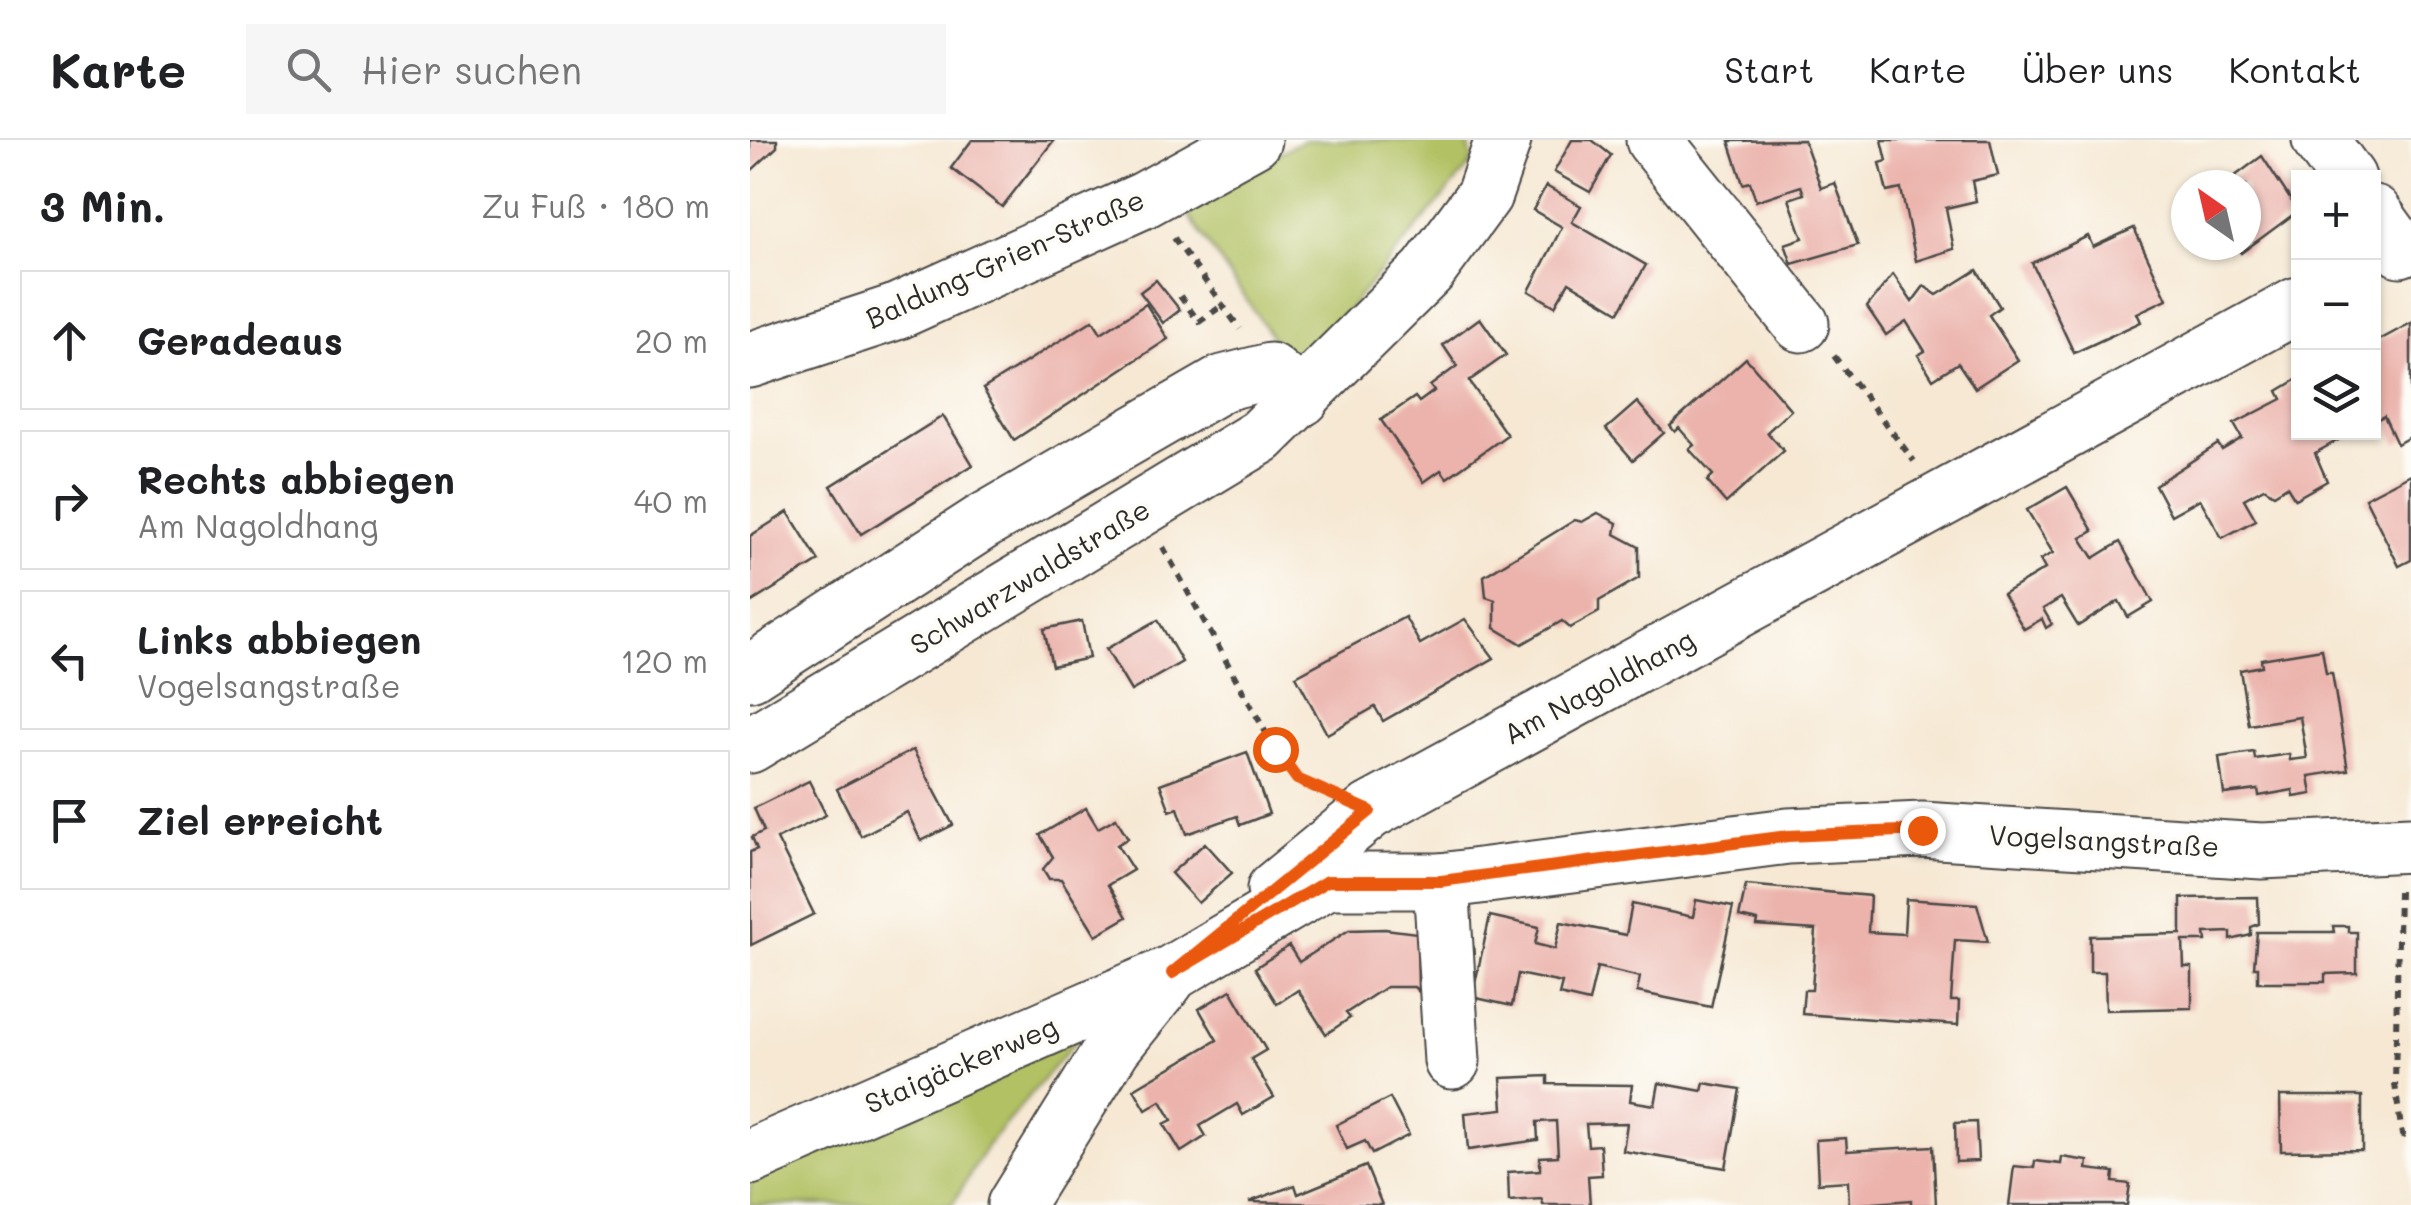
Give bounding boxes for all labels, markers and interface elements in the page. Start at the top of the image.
search box [246,24,946,114]
text: Karte [50,38,186,100]
icon: search [281,42,336,97]
text: Hier suchen [361,44,582,94]
text: Start [1724,46,1814,92]
text: Karte [1869,46,1967,92]
text: Über uns [2022,46,2173,92]
text: Kontakt [2228,46,2361,92]
north arrow [2171,170,2261,260]
map controls [2291,170,2381,440]
button: + [2291,170,2381,260]
text: 3 Min. [40,178,166,233]
street label: Baldung-Grien-Straße [860,180,1149,336]
text: Zu Fuß · 180 m [481,184,710,226]
button: − [2291,260,2381,350]
icon: ahead [42,313,97,368]
text: Geradeaus [137,315,343,365]
text: 20 m [635,319,708,361]
button: layers [2291,350,2381,440]
text: Rechts abbiegen [137,454,455,504]
icon: right [42,473,97,528]
text: 40 m [634,479,708,521]
street label: Schwarzwaldstraße [903,490,1156,662]
text: Am Nagoldhang [137,504,379,546]
text: Links abbiegen [137,614,421,664]
street label: Am Nagoldhang [1497,621,1700,752]
icon: left [42,633,97,688]
text: 120 m [620,639,708,681]
text: Vogelsangstraße [137,664,400,706]
route start [1253,727,1299,773]
icon: arrive [42,793,97,848]
text: Ziel erreicht [137,795,383,845]
route end [1900,808,1946,854]
street label: Vogelsangstraße [1988,816,2220,864]
street label: Staigäckerweg [859,1007,1062,1121]

